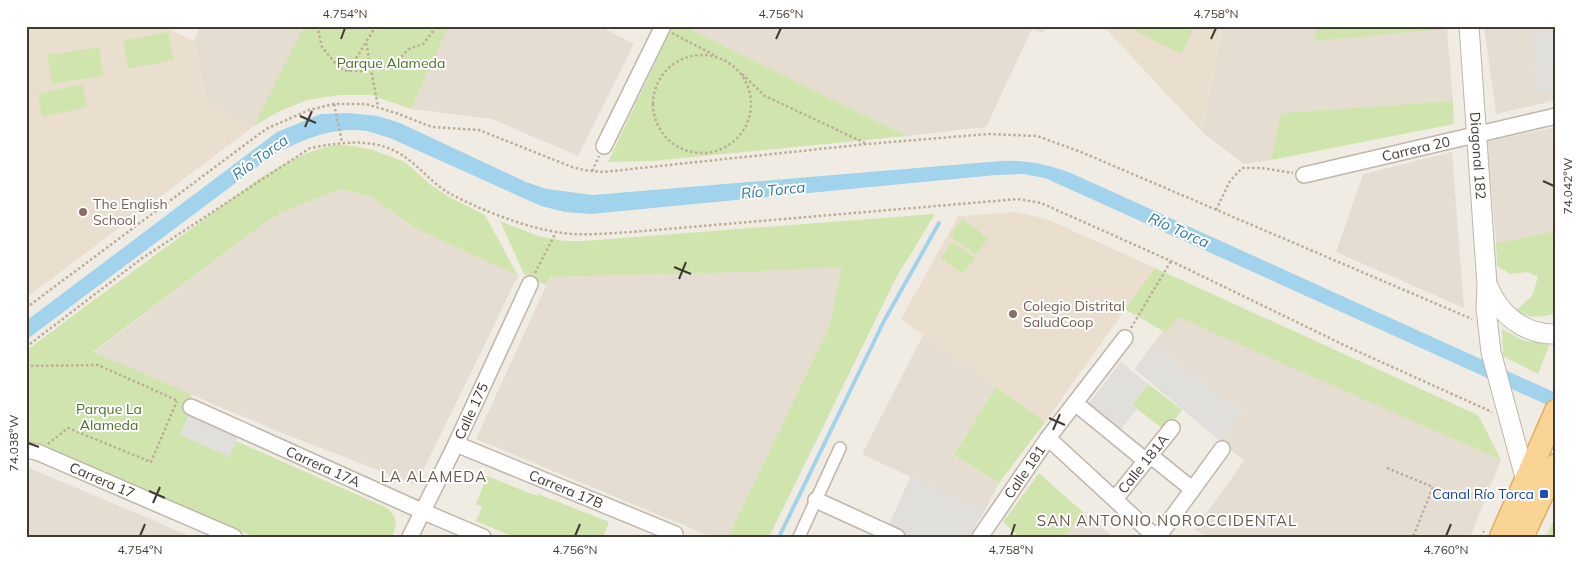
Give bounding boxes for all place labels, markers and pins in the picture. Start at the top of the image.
place label: The English School [93,195,168,229]
marker: The English School [77,206,89,218]
place label: Colegio Distrital SaludCoop [1023,297,1125,331]
marker: Colegio Distrital SaludCoop [1007,308,1019,320]
place label: Canal Río Torca [1432,485,1534,503]
marker: Canal Río Torca [1538,488,1550,500]

